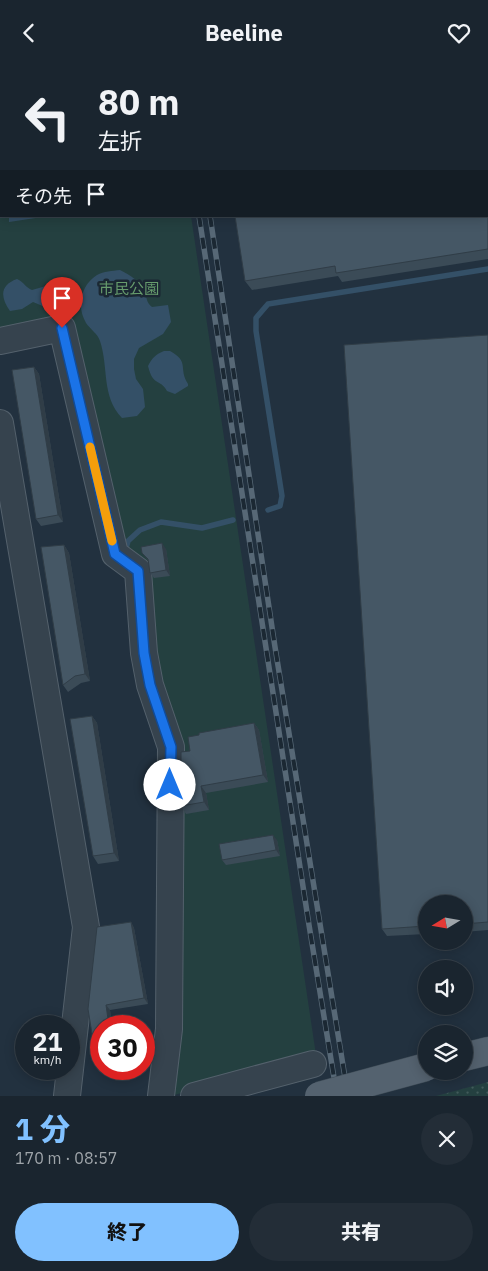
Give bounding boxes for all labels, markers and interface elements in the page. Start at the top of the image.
text: Beeline [205,18,283,47]
icon: back [15,19,43,47]
icon: heart [445,19,473,47]
text: 80 m [98,79,180,125]
icon: left [15,85,80,150]
text: 左折 [98,126,142,155]
icon: arrive [82,180,110,208]
text: その先 [15,184,72,208]
pin [41,277,83,328]
park label: 市民公園 [99,279,159,298]
icon: arrive [48,284,76,312]
position arrow [143,758,195,810]
north arrow [418,895,472,950]
map controls [418,895,473,1080]
button: sound [418,960,473,1015]
speed limit sign: 30 [90,1015,155,1080]
text: 21 [32,1025,63,1058]
button: layers [418,1025,473,1080]
text: km/h [33,1052,62,1067]
text: 1 分 [15,1109,70,1148]
button: close [421,1113,473,1165]
text: 170 m · 08:57 [15,1148,117,1168]
button: 終了 [15,1203,239,1261]
button: 共有 [249,1203,473,1261]

